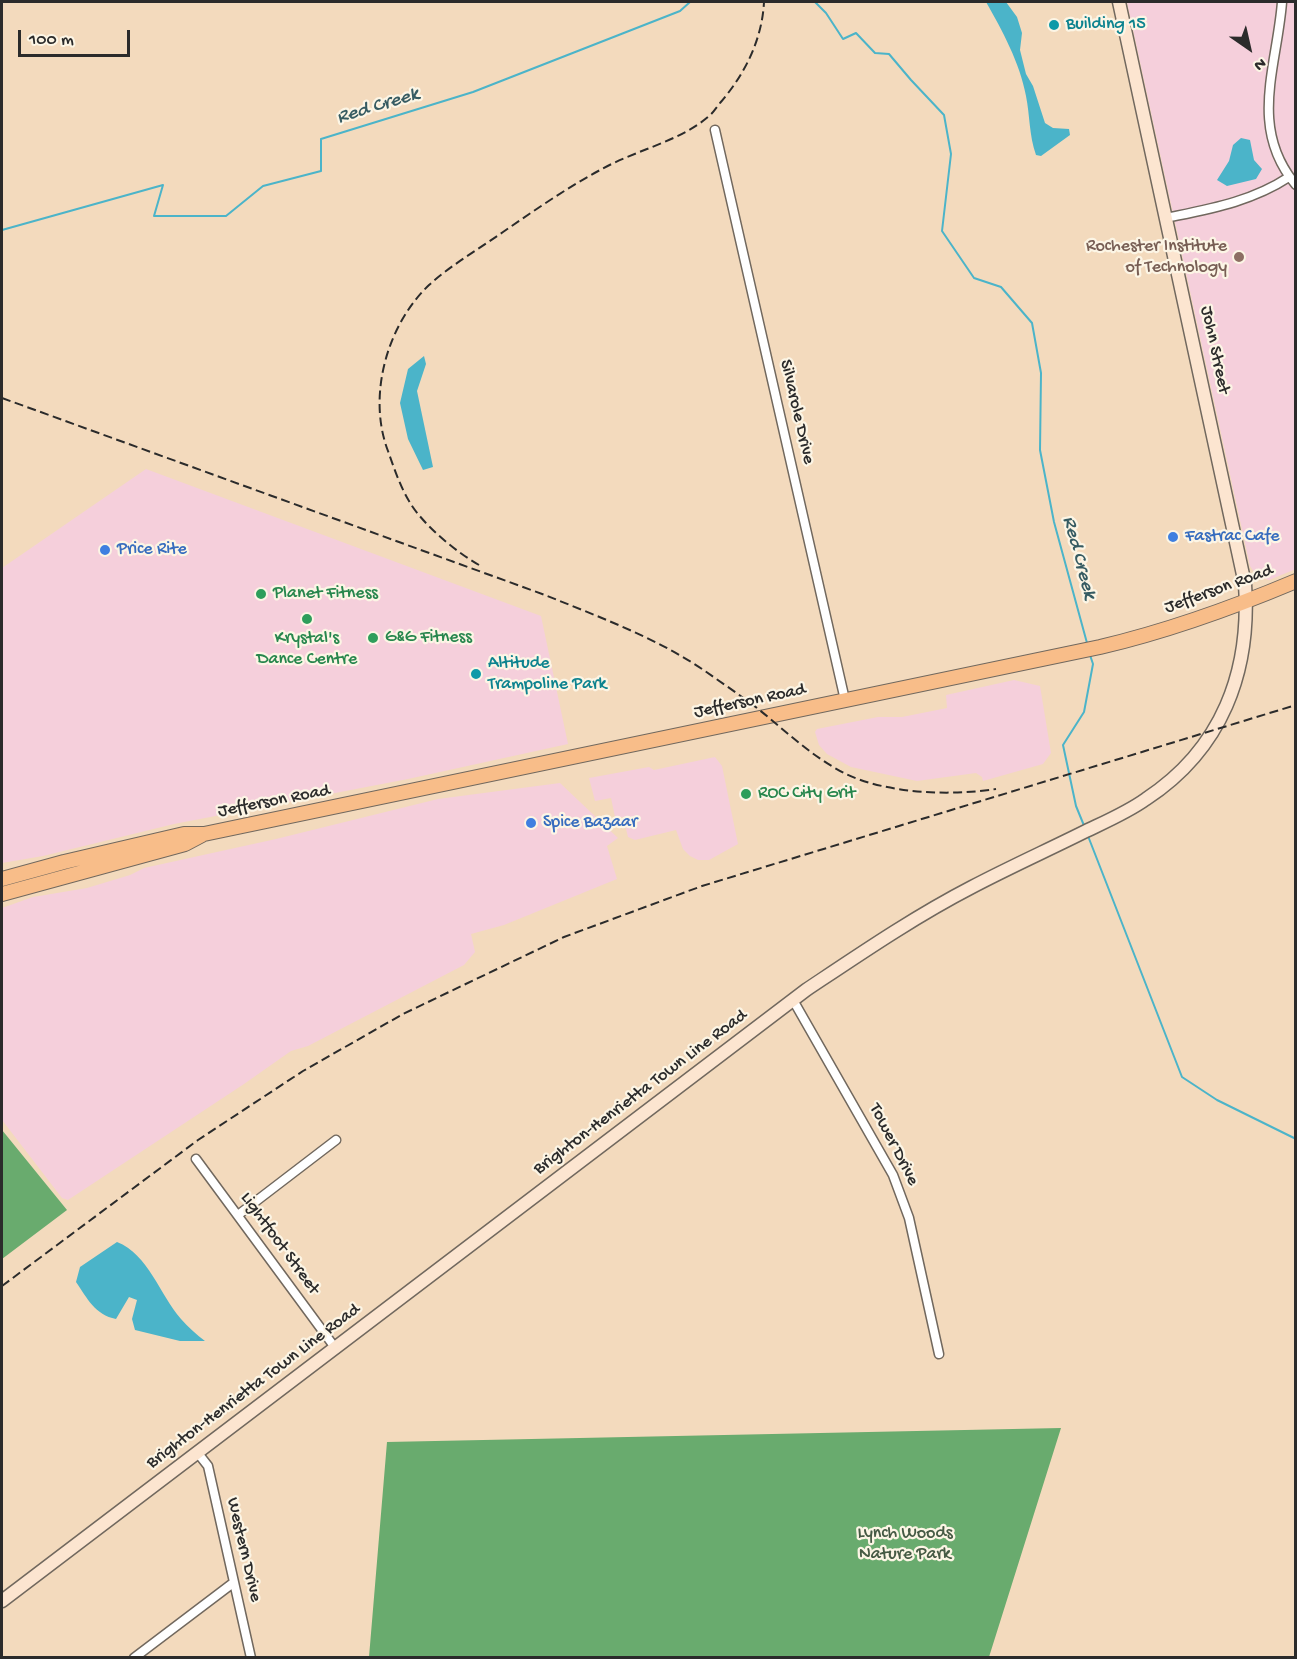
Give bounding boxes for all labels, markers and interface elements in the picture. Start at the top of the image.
place label: Building 15 [1066,14,1146,36]
scale bar [21,18,134,56]
marker: Building 15 [1047,18,1061,32]
north arrow [1219,18,1279,78]
text: 100 m [29,30,74,51]
text: N [1250,53,1269,74]
water label: Red Creek [334,83,422,131]
place label: Rochester Institute of Technology [1086,236,1227,278]
marker: Rochester Institute of Technology [1232,250,1246,264]
street label: John Street [1194,304,1234,396]
street label: Silvarole Drive [773,358,819,466]
water label: Red Creek [1055,514,1101,602]
place label: Fastrac Cafe [1185,526,1279,548]
marker: Fastrac Cafe [1166,530,1180,544]
place label: Price Rite [117,539,187,561]
marker: Price Rite [98,543,112,557]
street label: Jefferson Road [1162,560,1276,620]
place label: Planet Fitness [273,583,378,605]
marker: Planet Fitness [254,587,268,601]
marker: Krystal's Dance Centre [300,612,314,626]
place label: G&G Fitness [385,627,472,649]
place label: Krystal's Dance Centre [257,628,357,670]
marker: G&G Fitness [366,631,380,645]
place label: Altitude Trampoline Park [488,653,607,696]
marker: Altitude Trampoline Park [469,667,483,681]
street label: Jefferson Road [692,680,808,724]
street label: Jefferson Road [216,781,332,823]
place label: ROC City Grit [758,783,855,805]
marker: ROC City Grit [739,787,753,801]
place label: Spice Bazaar [543,812,637,834]
marker: Spice Bazaar [524,816,538,830]
street label: Brighton-Henrietta Town Line Road [530,1006,752,1180]
street label: Tower Drive [863,1100,923,1190]
street label: Lightfoot Street [235,1188,323,1300]
street label: Brighton-Henrietta Town Line Road [143,1300,365,1474]
street label: Western Drive [221,1496,265,1604]
park label: Lynch Woods Nature Park [857,1523,953,1565]

